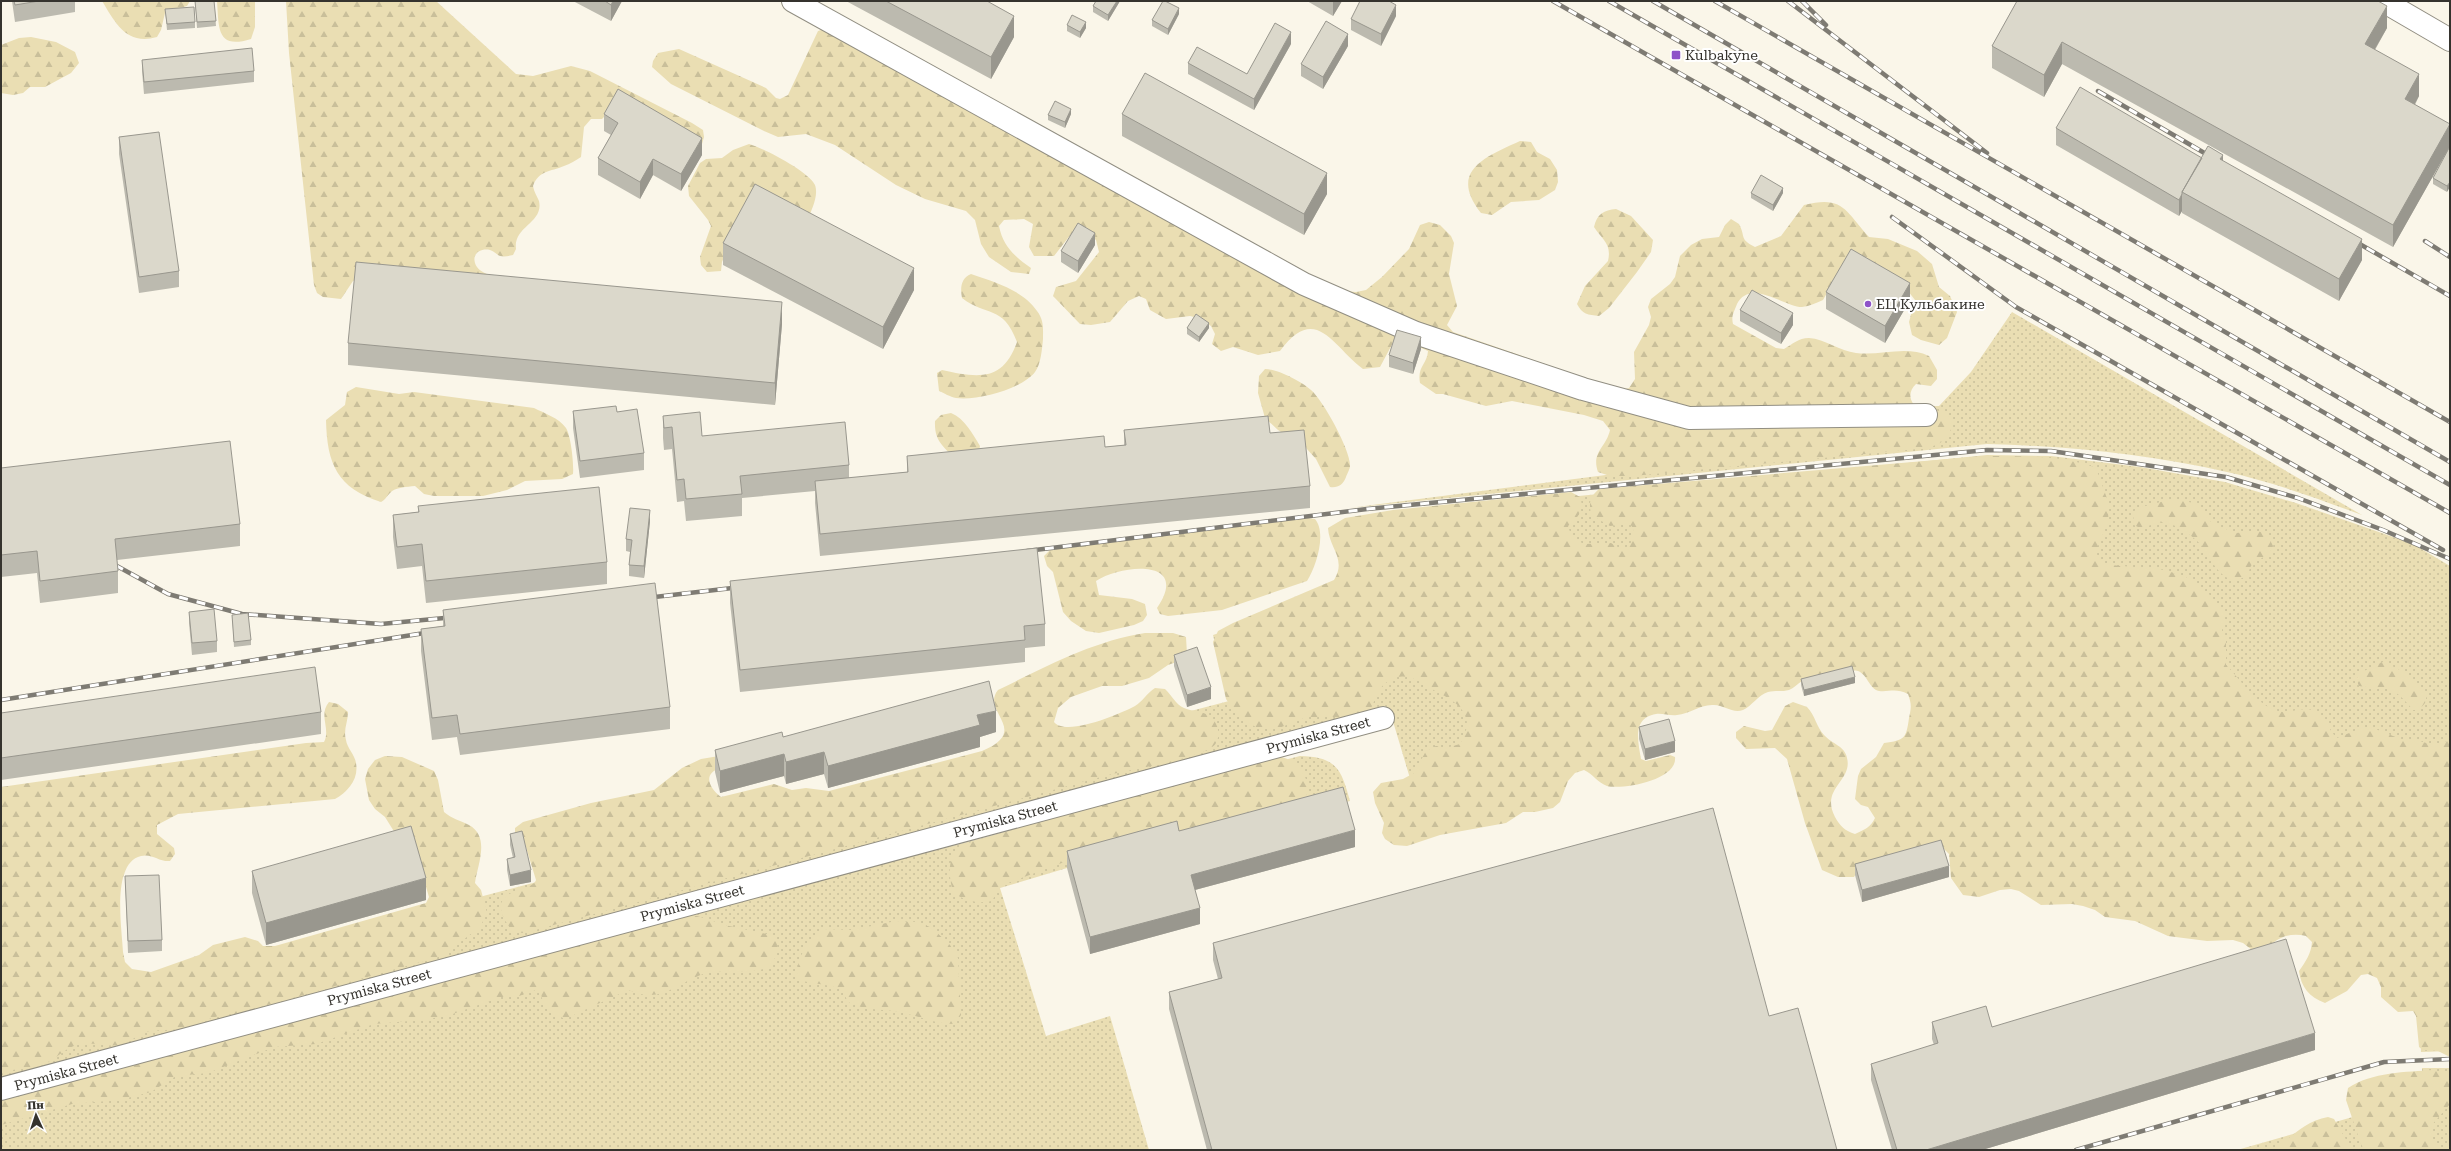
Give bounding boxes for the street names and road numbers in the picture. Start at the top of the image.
street label: Prymiska Street [1264,713,1372,757]
street label: Prymiska Street [951,797,1059,841]
street label: Prymiska Street [638,881,746,925]
street label: Prymiska Street [325,965,433,1009]
street label: Prymiska Street [12,1050,120,1094]

